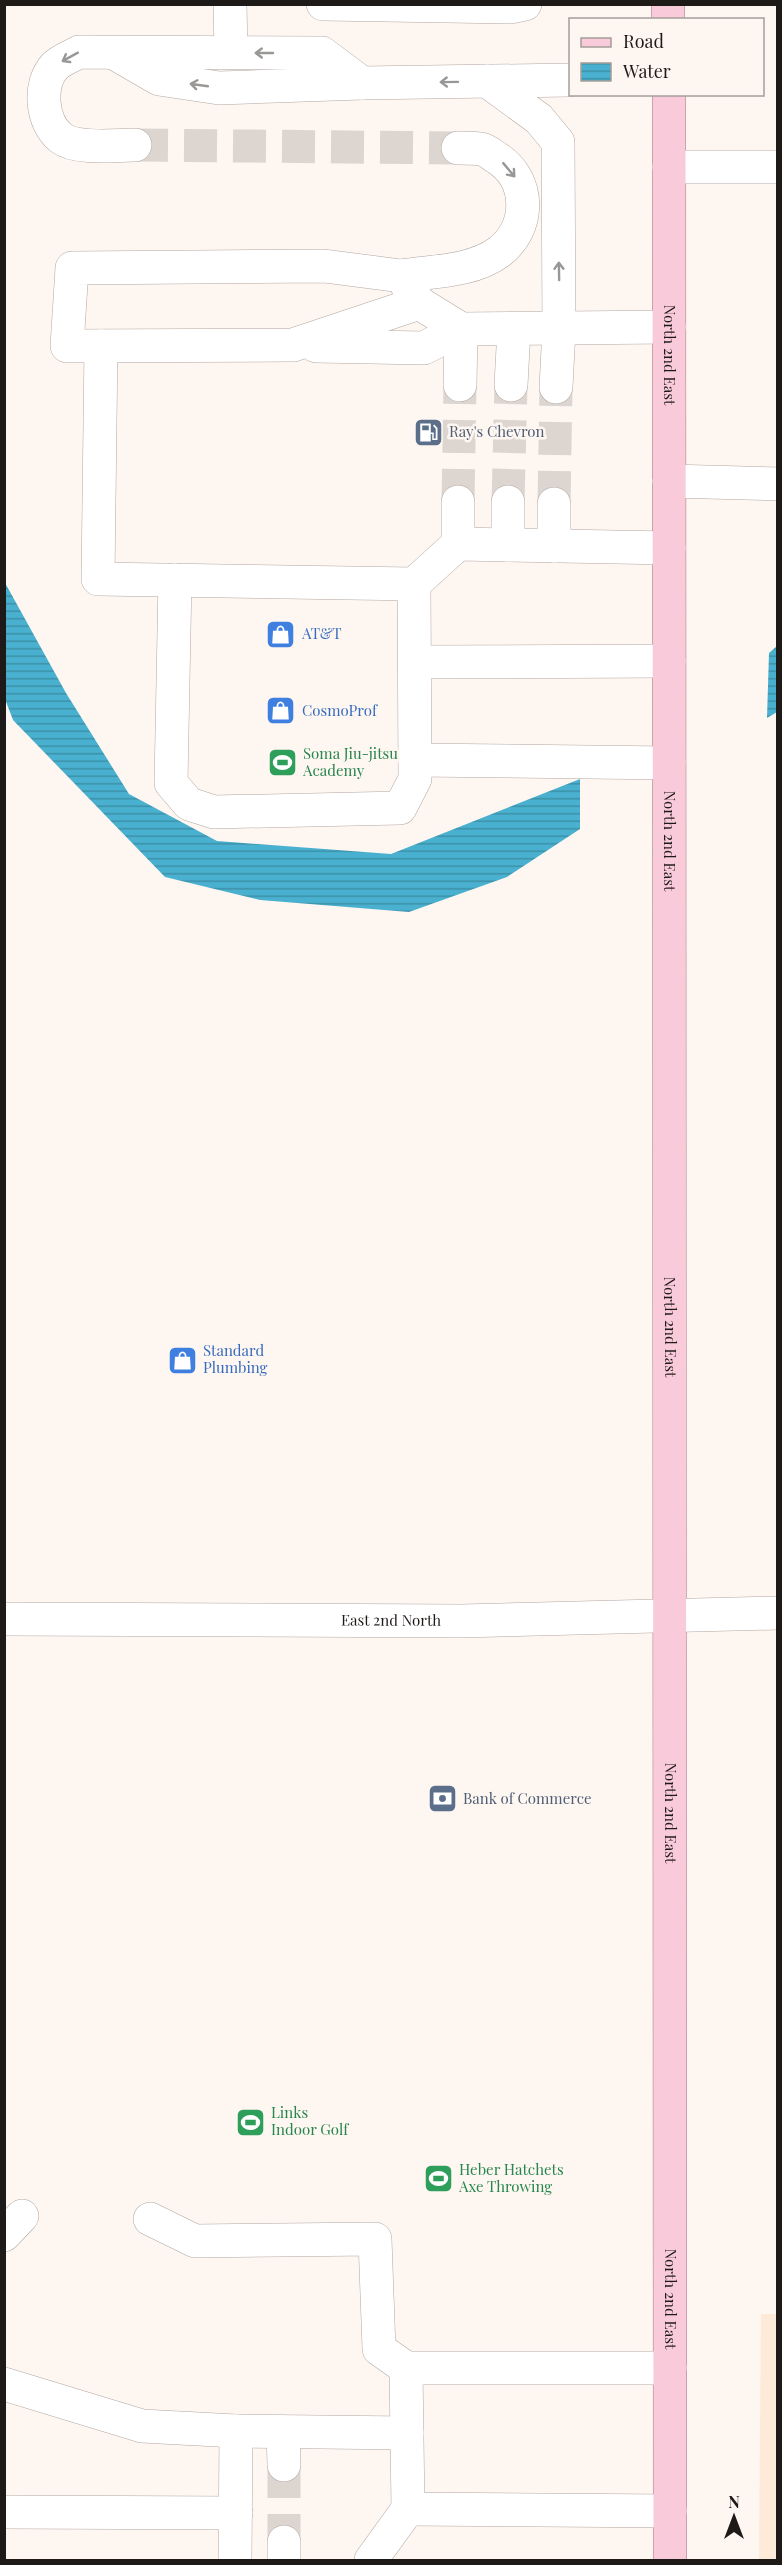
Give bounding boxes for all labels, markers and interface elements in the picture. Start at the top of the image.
legend [569,18,764,96]
text: Road [623,29,664,53]
one-way arrow [254,47,274,59]
one-way arrow [62,51,79,63]
text: Water [622,59,671,83]
one-way arrow [440,76,460,88]
one-way arrow [190,80,209,91]
one-way arrow [502,162,516,177]
one-way arrow [553,261,565,281]
street label: North 2nd East [660,305,680,406]
fuel station icon: Ray's Chevron [412,416,444,448]
place label: Ray's Chevron [449,421,545,441]
shop icon: AT&T [265,618,297,650]
place label: AT&T [301,623,342,643]
shop icon: CosmoProf [265,695,297,727]
place label: CosmoProf [302,700,378,720]
place label: Soma Jiu-jitsu Academy [302,743,398,780]
sports icon: Soma Jiu-jitsu Academy [266,747,298,779]
street label: North 2nd East [660,791,680,892]
street label: North 2nd East [660,1277,681,1378]
place label: Standard Plumbing [203,1340,268,1377]
shop icon: Standard Plumbing [166,1344,198,1376]
street label: East 2nd North [341,1609,441,1630]
street label: North 2nd East [661,1763,681,1864]
bank icon: Bank of Commerce [426,1783,458,1815]
place label: Bank of Commerce [463,1788,592,1808]
place label: Links Indoor Golf [271,2102,349,2139]
sports icon: Links Indoor Golf [234,2106,266,2138]
place label: Heber Hatchets Axe Throwing [458,2159,564,2196]
sports icon: Heber Hatchets Axe Throwing [422,2163,454,2195]
street label: North 2nd East [661,2249,681,2350]
north arrow [704,2487,764,2547]
text: N [728,2491,740,2512]

